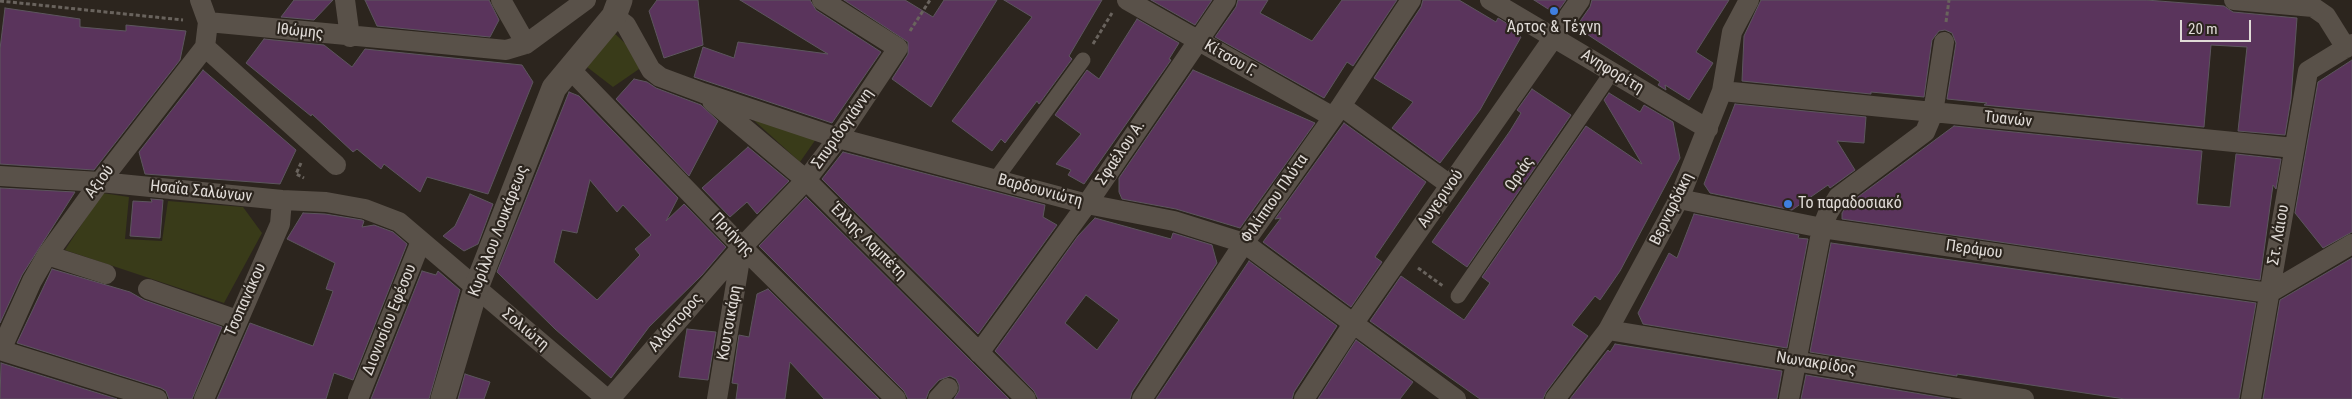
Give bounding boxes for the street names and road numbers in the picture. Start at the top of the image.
street label: Ιθώμης [276,20,324,44]
street label: Κίτσου Γ. [1200,36,1260,82]
street label: Ανηφορίτη [1577,46,1647,98]
street label: Σπυριδογιάννη [808,85,878,173]
street label: Τυανών [1983,108,2033,132]
street label: Σφαέλου Α. [1092,117,1150,189]
street label: Φιλίππου Πλύτα [1237,151,1313,247]
street label: Ωριάς [1502,153,1538,195]
street label: Αξιού [81,162,119,202]
street label: Κυρίλλου Λουκάρεως [465,163,533,299]
street label: Αυγερινού [1414,166,1468,232]
street label: Βερναρδάκη [1646,169,1698,249]
street label: Βαρδουνιώτη [996,171,1084,211]
street label: Ησαΐα Σαλώνων [149,177,253,207]
street label: Έλλης Λαμπέτη [826,200,910,284]
street label: Στ. Λάιου [2264,203,2294,267]
street label: Πριήνης [707,209,757,261]
street label: Περάμου [1944,237,2004,263]
street label: Τσοπανάκου [221,260,271,340]
street label: Διονυσίου Εφέσου [359,262,421,378]
street label: Κουτσικάρη [714,284,746,362]
street label: Αλάστορος [645,290,707,356]
street label: Σολιώτη [498,305,552,355]
street label: Νωνακρίδος [1775,348,1857,380]

